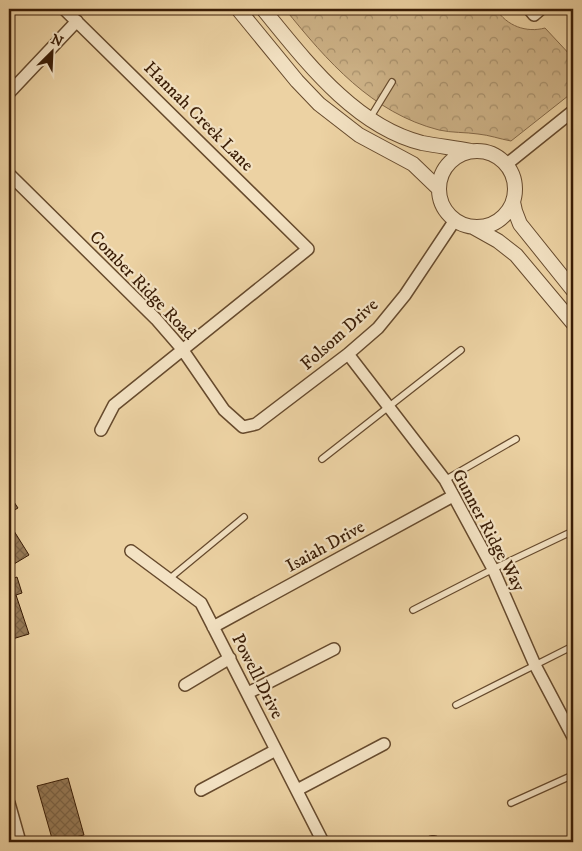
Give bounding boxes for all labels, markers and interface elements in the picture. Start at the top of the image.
north arrow [28,28,78,78]
text: N [48,30,66,52]
street label: Hannah Creek Lane [139,57,258,176]
street label: Comber Ridge Road [84,226,200,345]
street label: Folsom Drive [296,294,383,375]
street label: Gunner Ridge Way [447,466,530,596]
street label: Isaiah Drive [282,516,369,578]
street label: Powell Drive [226,630,288,723]

